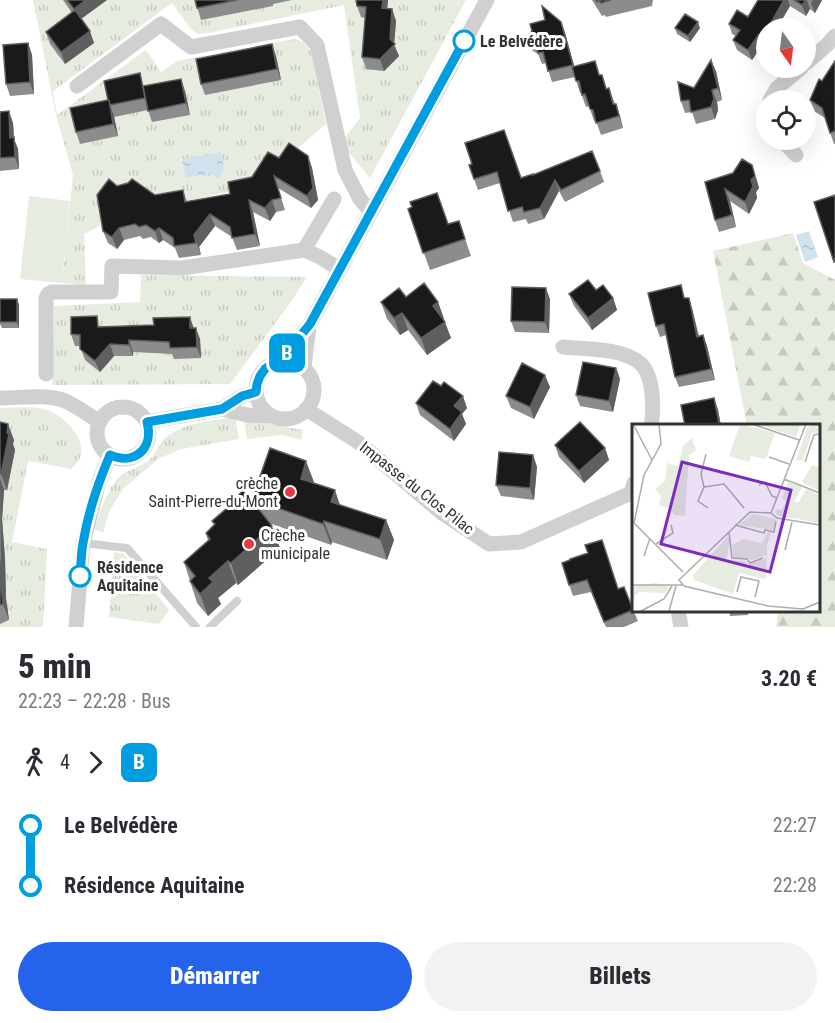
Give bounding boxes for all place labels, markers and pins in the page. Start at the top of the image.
marker: Le Belvédère [453,30,475,52]
place label: Le Belvédère [480,32,563,51]
place label: crèche Saint-Pierre-du-Mont [149,474,278,511]
marker: crèche Saint-Pierre-du-Mont [283,485,297,499]
place label: Crèche municipale [261,526,330,563]
marker: Crèche municipale [242,537,256,551]
place label: Résidence Aquitaine [97,558,164,595]
marker: Résidence Aquitaine [69,565,91,587]

